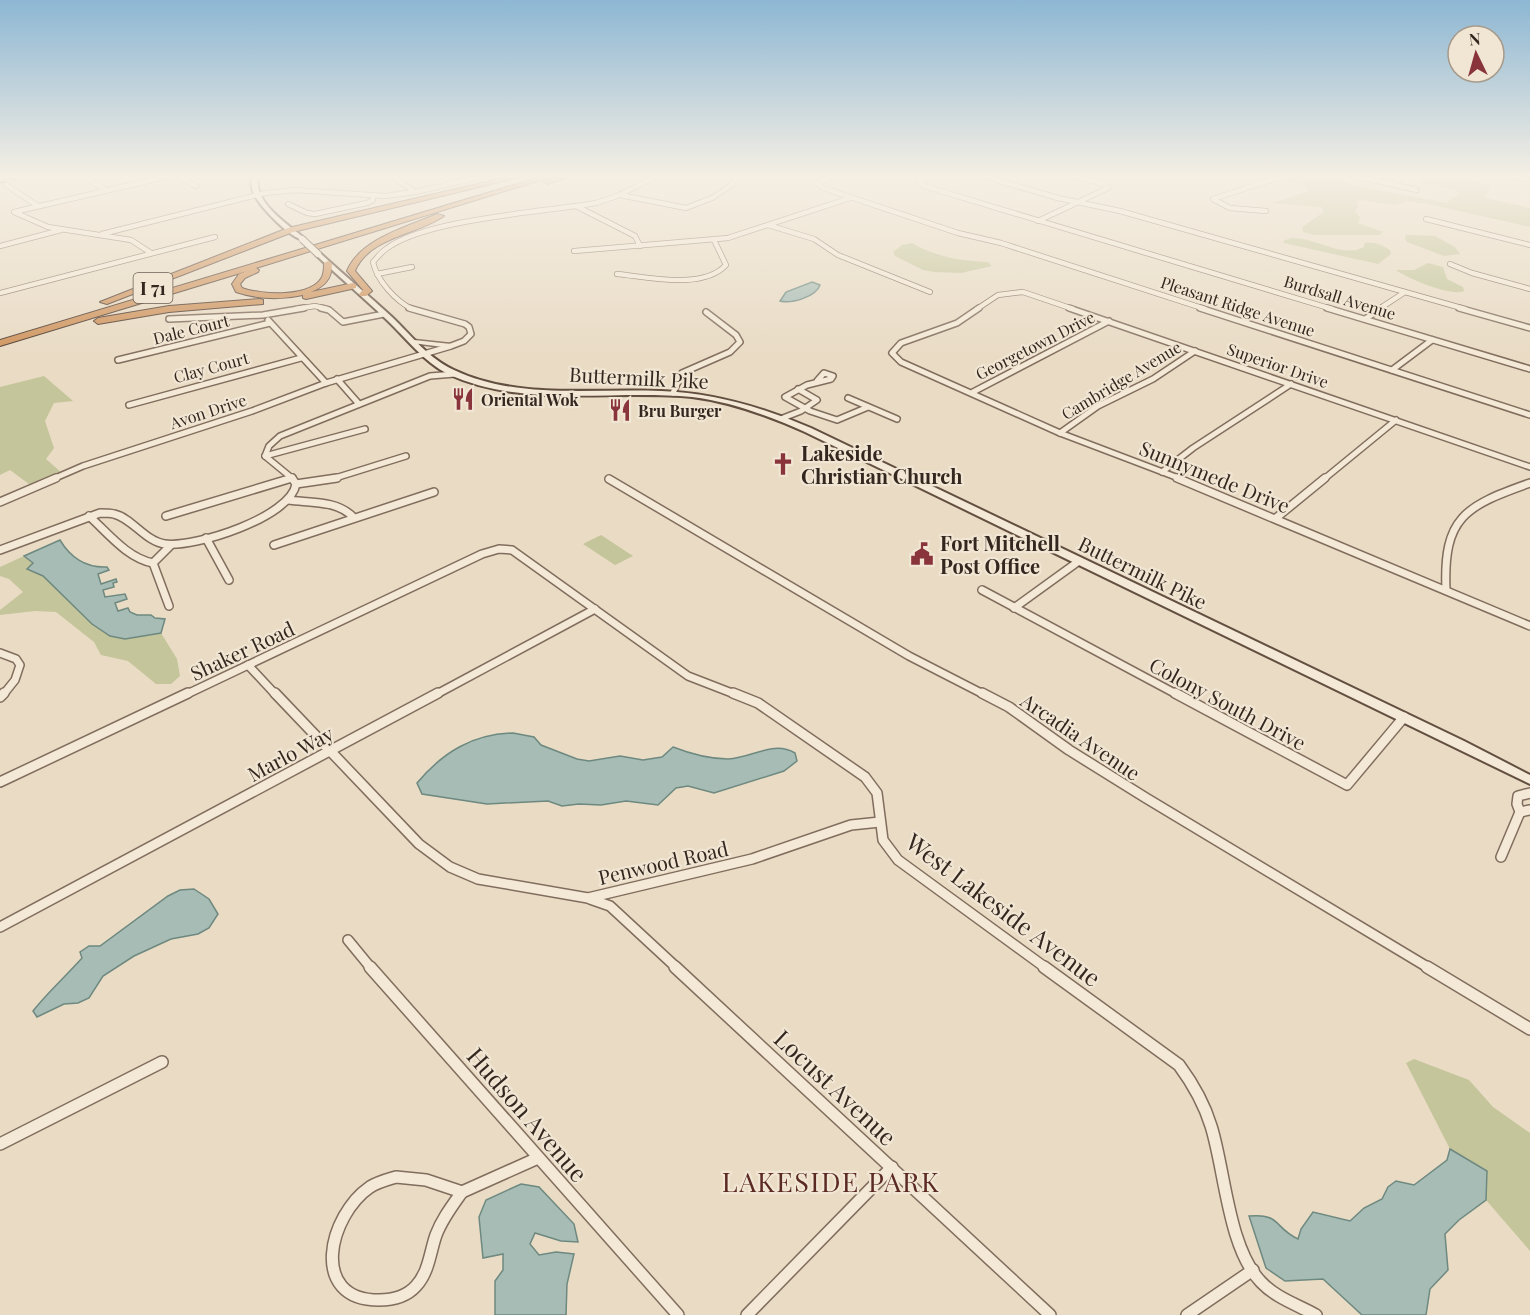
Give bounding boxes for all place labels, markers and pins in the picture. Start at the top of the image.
restaurant icon: Oriental Wok [450,386,476,412]
place label: Oriental Wok [481,389,579,410]
restaurant icon: Bru Burger [607,397,633,423]
place label: Bru Burger [638,400,722,421]
place label: Lakeside Christian Church [801,439,962,489]
church icon: Lakeside Christian Church [770,451,796,477]
place label: Fort Mitchell Post Office [940,529,1060,579]
public building icon: Fort Mitchell Post Office [909,541,935,567]

